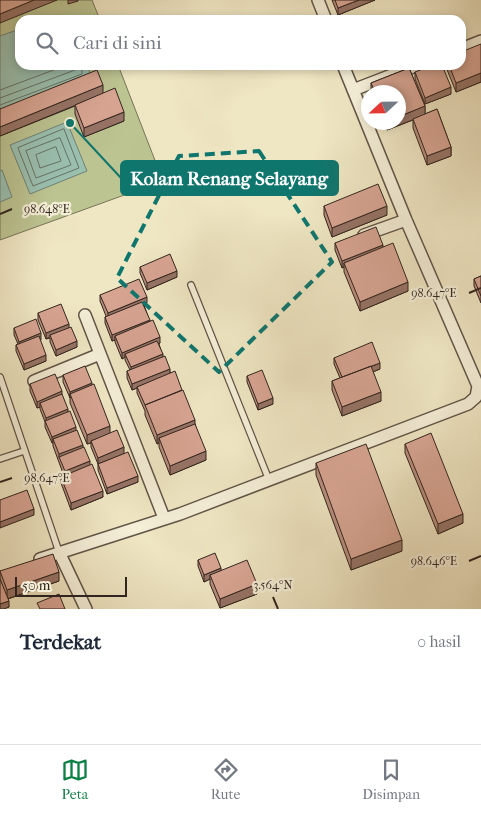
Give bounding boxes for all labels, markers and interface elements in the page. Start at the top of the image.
search box [15,15,466,70]
icon: search [33,29,61,57]
text: Cari di sini [73,32,162,54]
north arrow [361,85,406,130]
callout: Kolam Renang Selayang [121,161,338,195]
text: Kolam Renang Selayang [130,168,329,190]
text: 98.648°E [24,202,70,216]
text: 98.647°E [411,286,457,300]
text: 98.647°E [24,471,70,485]
text: 98.646°E [411,554,457,568]
scale bar [15,574,128,597]
text: 50 m [22,577,50,594]
text: 3.564°N [254,578,292,592]
text: Terdekat [20,630,101,654]
text: 0 hasil [417,632,461,651]
tab: Peta [61,756,89,803]
tab: Rute [211,756,240,803]
tab: Disimpan [362,756,420,803]

